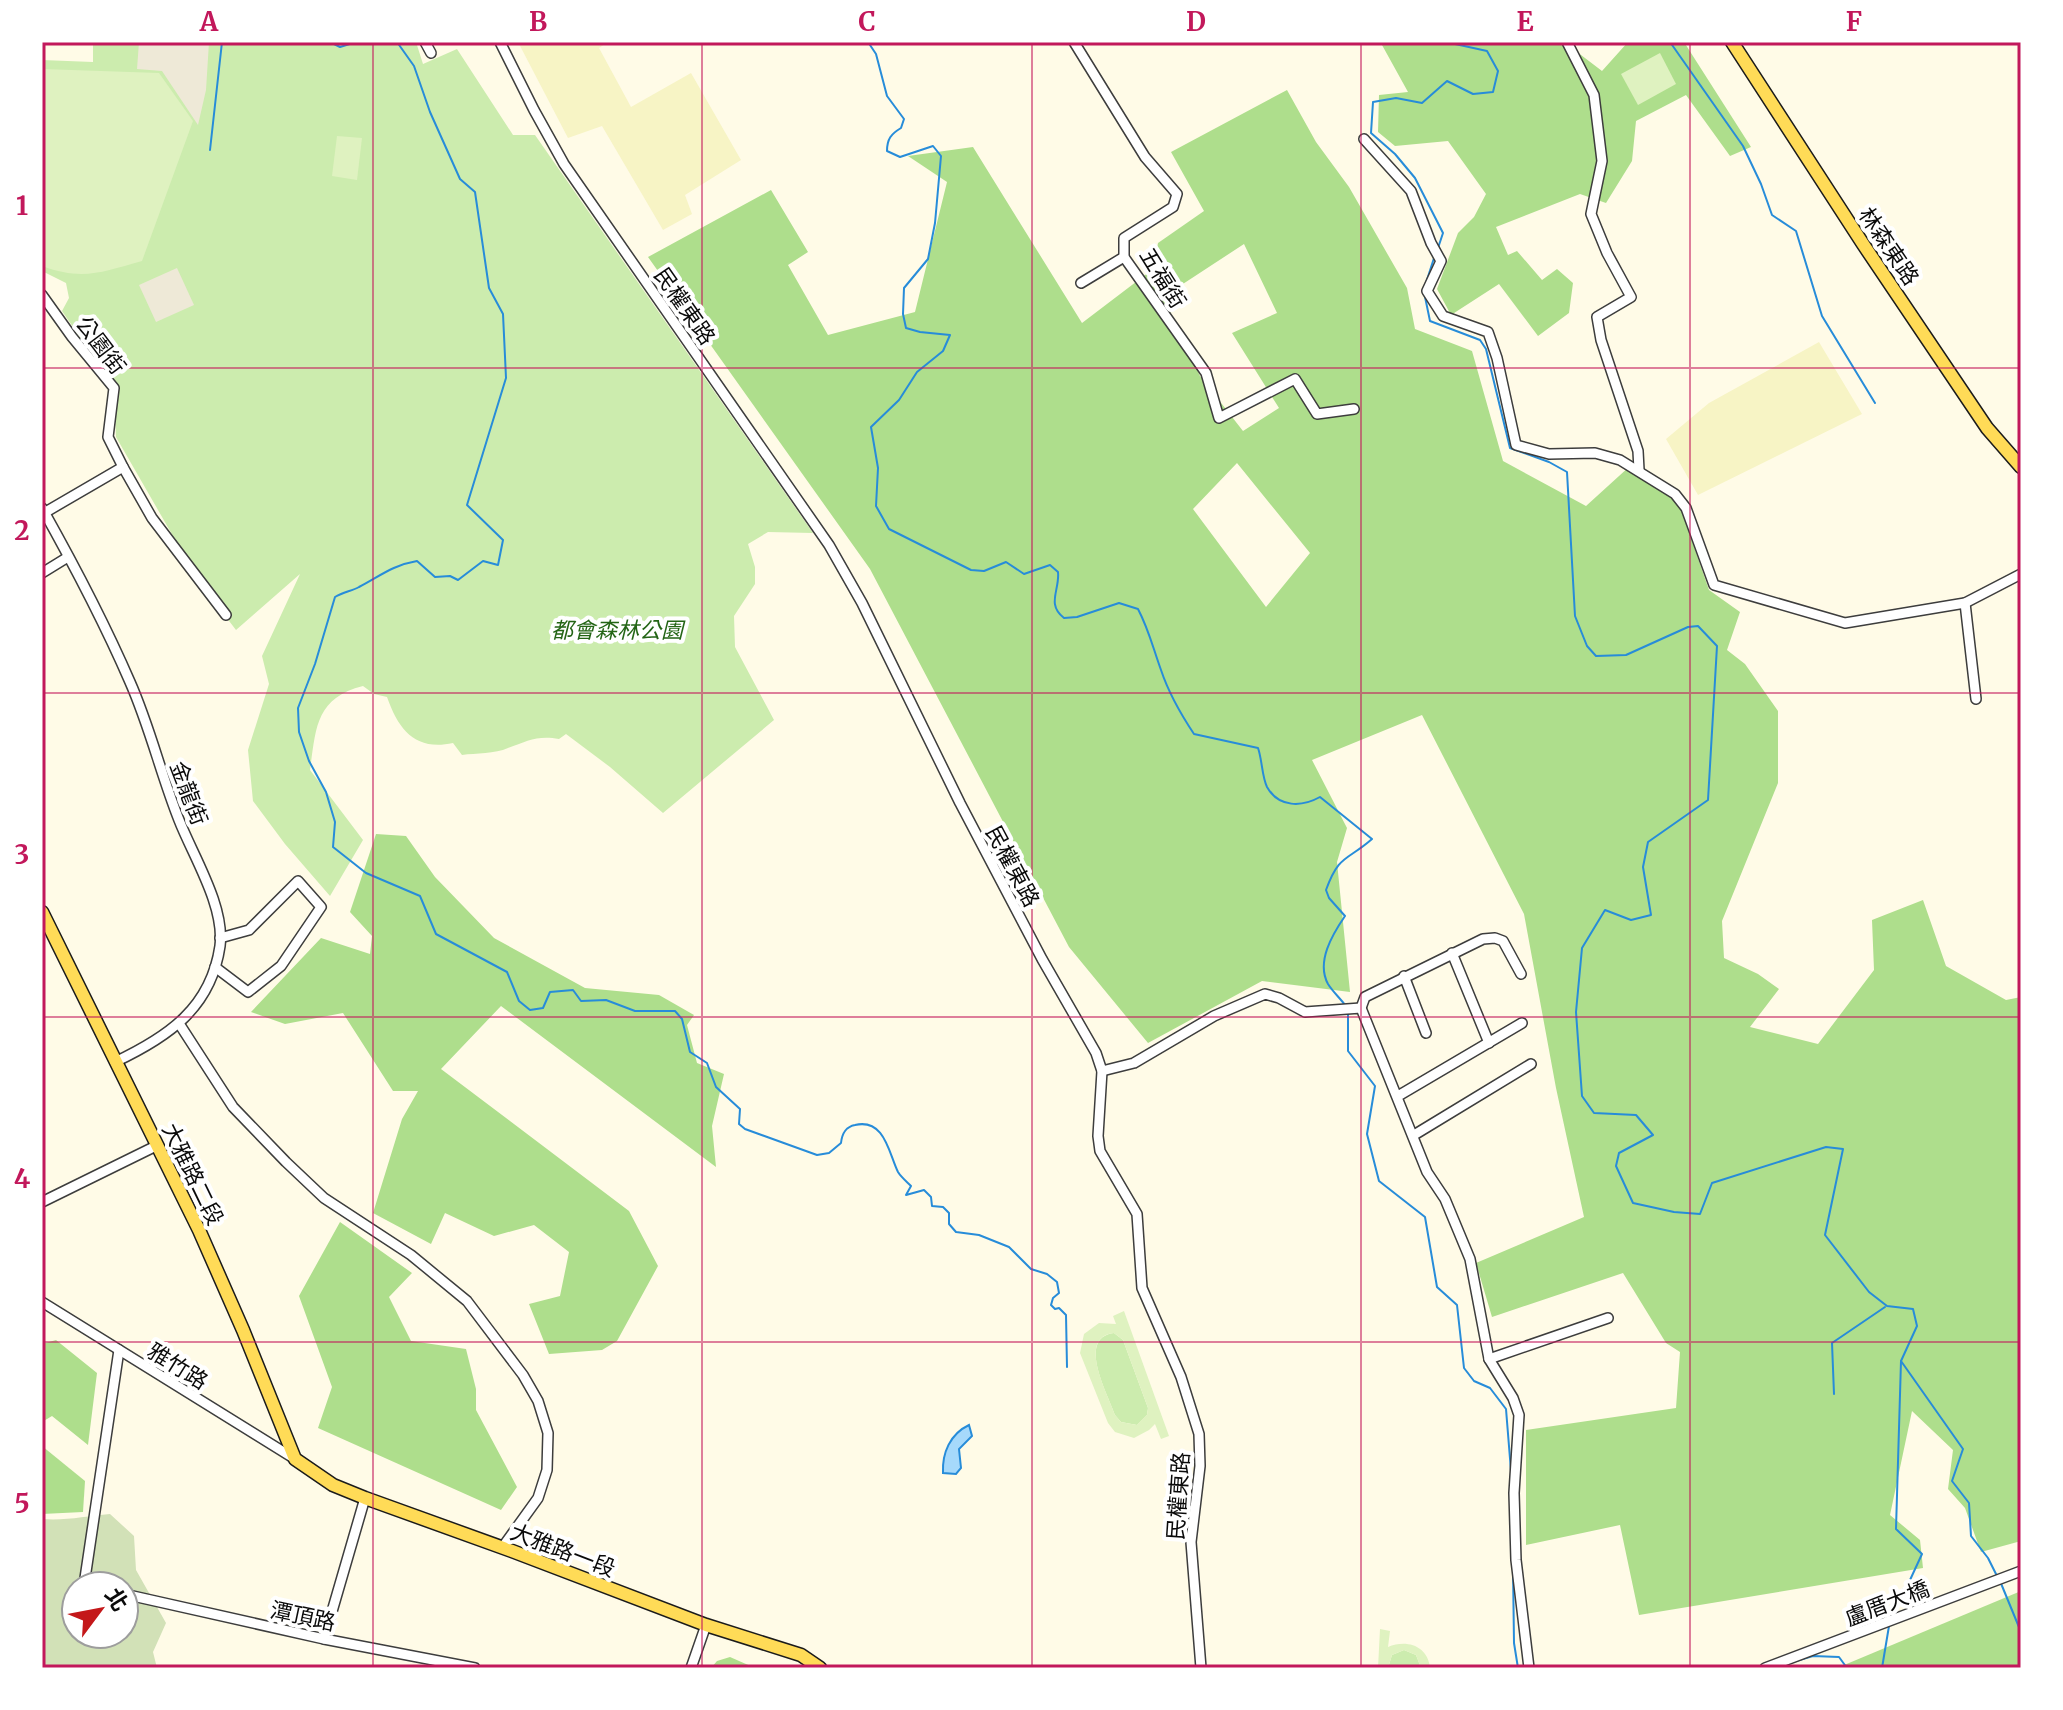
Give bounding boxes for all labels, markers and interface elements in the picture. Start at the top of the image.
text: A [199,5,219,38]
text: B [529,5,547,38]
text: C [858,5,876,38]
text: D [1186,5,1206,38]
text: E [1517,5,1534,38]
text: F [1846,5,1862,38]
text: 1 [16,189,28,222]
street label: 林森東路 [1853,202,1925,290]
street label: 五福街 [1134,243,1192,313]
street label: 民權東路 [648,262,722,350]
street label: 公園街 [70,310,132,380]
text: 2 [14,514,30,547]
park label: 都會森林公園 [551,616,686,644]
street label: 金龍街 [164,757,214,829]
street label: 民權東路 [980,821,1046,911]
text: 3 [15,838,29,871]
street label: 大雅路二段 [156,1118,230,1230]
text: 4 [14,1162,31,1195]
street label: 雅竹路 [143,1337,213,1395]
street label: 民權東路 [1161,1451,1195,1541]
text: 5 [14,1487,30,1520]
street label: 大雅路一段 [507,1517,619,1583]
north arrow [60,1570,140,1650]
street label: 盧厝大橋 [1841,1574,1933,1632]
text: 北 [99,1583,135,1616]
street label: 潭頂路 [268,1595,338,1637]

